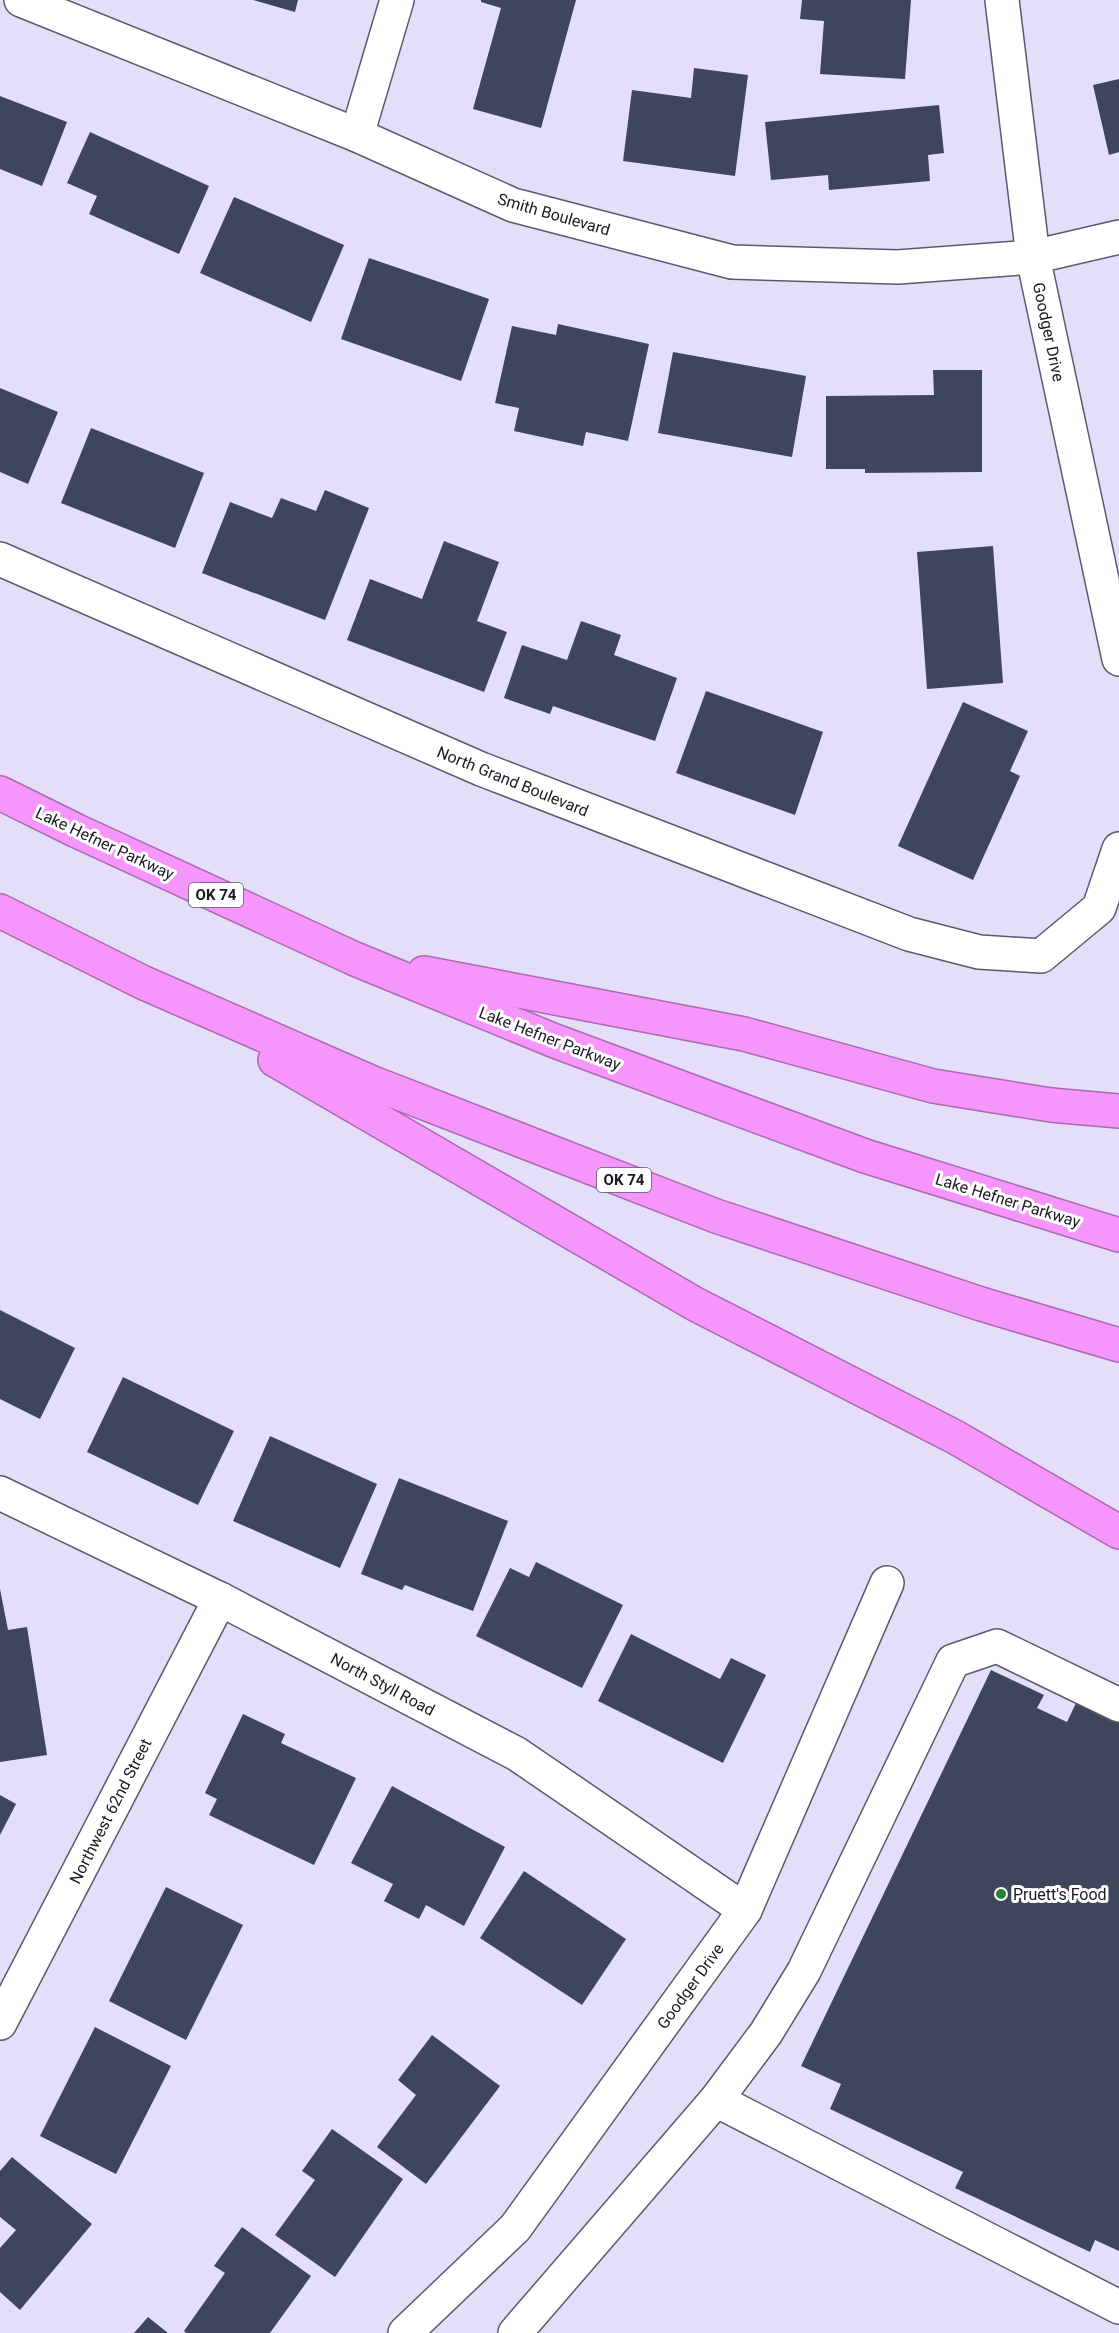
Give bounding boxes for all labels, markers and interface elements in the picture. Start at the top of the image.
street label: Smith Boulevard [495,189,612,240]
street label: Goodger Drive [1029,281,1068,383]
street label: North Grand Boulevard [434,742,591,821]
street label: Lake Hefner Parkway [33,803,177,884]
road number: OK 74 [189,883,243,907]
street label: Lake Hefner Parkway [476,1003,624,1074]
road number: OK 74 [597,1168,651,1192]
street label: Lake Hefner Parkway [933,1169,1083,1232]
street label: North Styll Road [327,1649,438,1720]
street label: Northwest 62nd Street [66,1735,155,1887]
place label: Pruett's Food [1013,1885,1107,1904]
marker: Pruett's Food [994,1887,1008,1901]
street label: Goodger Drive [653,1940,728,2033]

